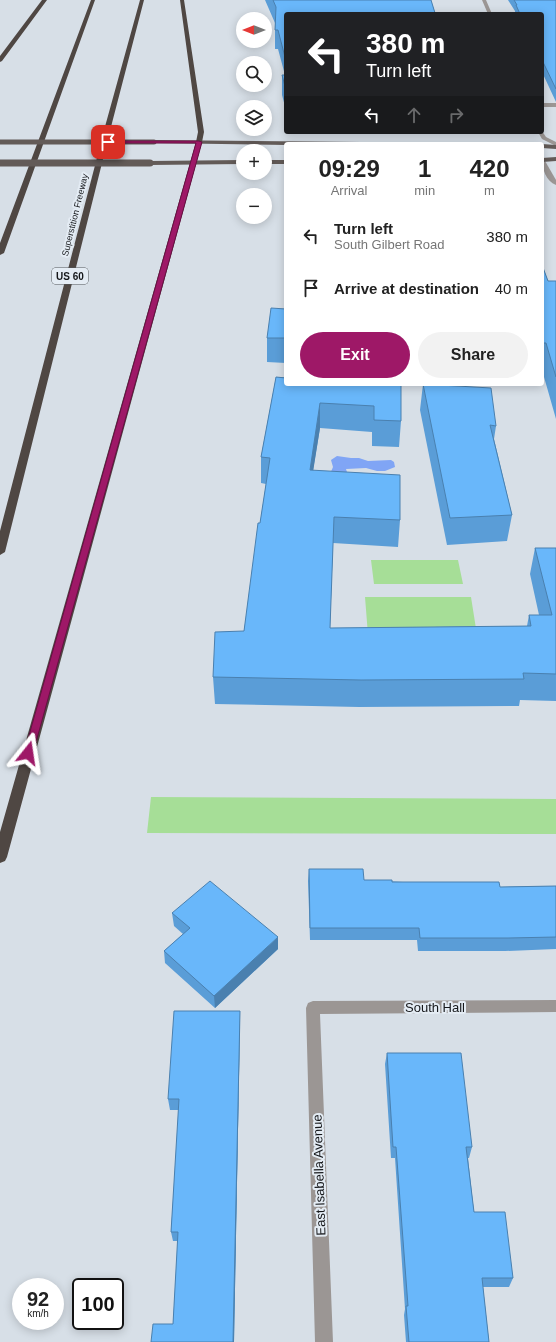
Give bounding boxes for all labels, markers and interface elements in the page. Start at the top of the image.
north arrow [236,12,272,48]
map controls [236,12,272,224]
icon: left [300,28,352,80]
text: 380 m [366,28,445,59]
button: search [236,56,272,92]
text: Turn left [366,61,431,81]
button: layers [236,100,272,136]
icon: left [361,104,383,126]
icon: ahead [403,104,425,126]
icon: right [445,104,467,126]
pin [91,125,125,159]
icon: arrive [97,131,119,153]
button: + [236,144,272,180]
text: 09:29 [318,155,380,182]
text: 1 [418,155,431,182]
text: 420 [470,155,510,182]
street label: Superstition Freeway [60,172,90,257]
text: Arrival [331,183,368,198]
text: min [414,183,435,198]
text: m [484,183,495,198]
button: − [236,188,272,224]
text: Turn left [334,220,393,237]
icon: left [300,225,322,247]
text: 380 m [486,228,528,245]
text: South Gilbert Road [334,237,445,252]
road number: US 60 [52,268,88,284]
icon: arrive [300,277,322,299]
text: Arrive at destination [334,280,479,297]
text: 40 m [495,280,528,297]
button: Exit [300,332,410,378]
button: Share [418,332,528,378]
position arrow [7,732,49,774]
street label: South Hall [405,1000,465,1015]
street label: East Isabella Avenue [309,1114,329,1236]
speed limit sign: 100 [72,1278,124,1330]
text: 92 [27,1288,49,1310]
text: km/h [27,1308,49,1319]

